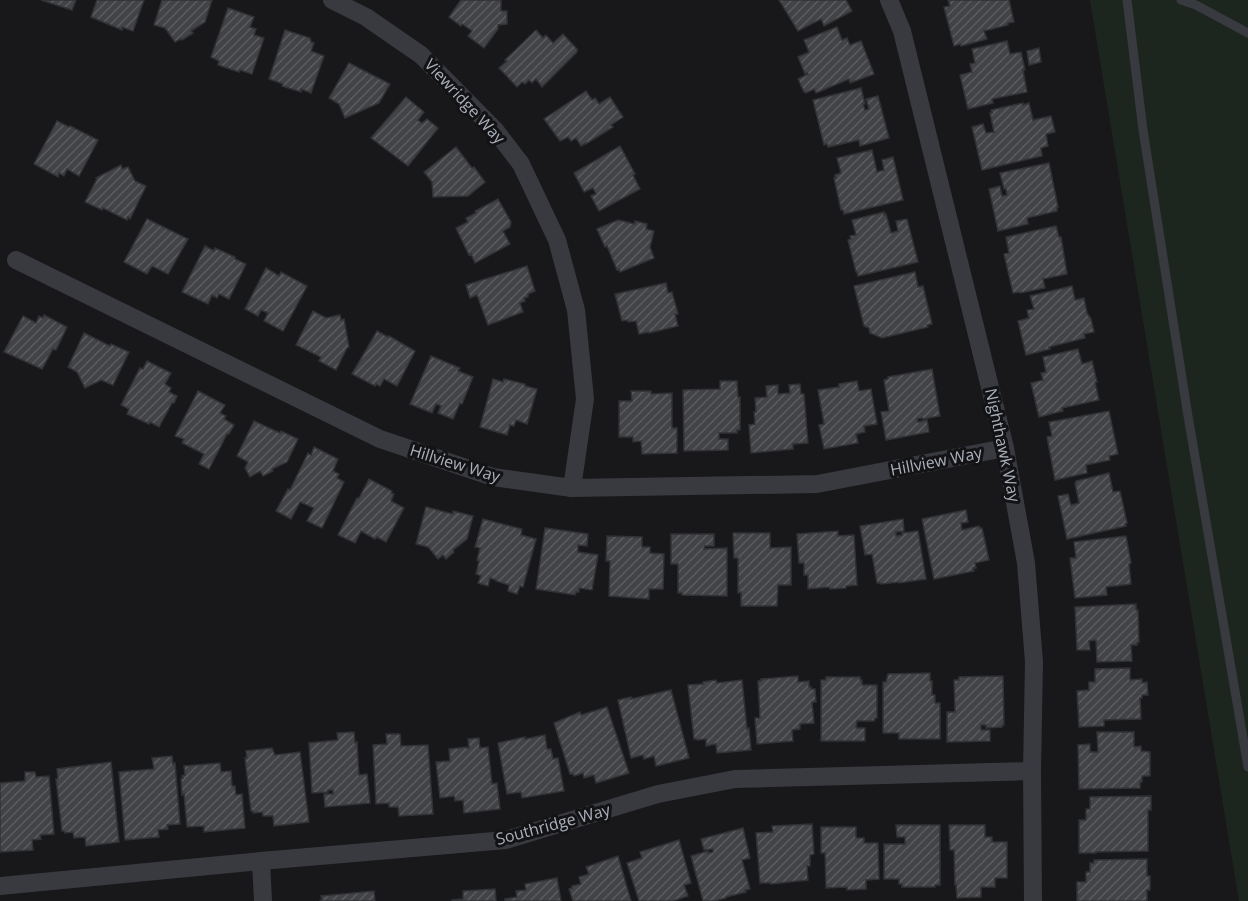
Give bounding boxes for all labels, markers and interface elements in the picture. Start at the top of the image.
street label: Viewridge Way [420,54,511,149]
street label: Nighthawk Way [980,386,1026,505]
street label: Hillview Way [407,439,504,487]
street label: Hillview Way [888,441,985,481]
street label: Southridge Way [493,798,614,850]

